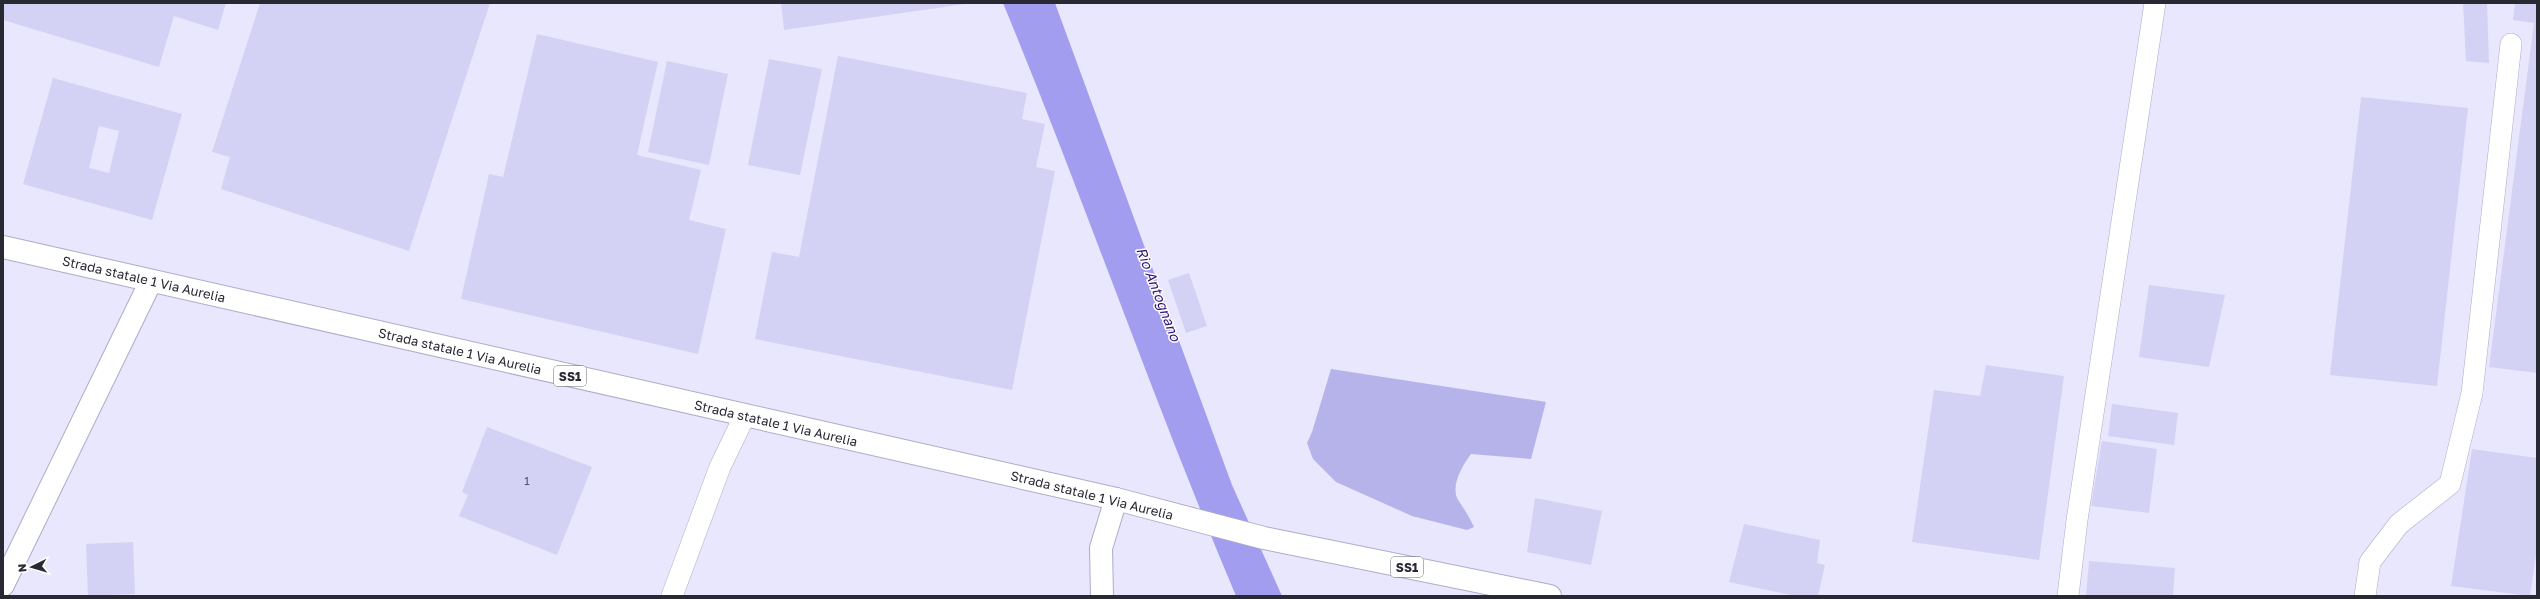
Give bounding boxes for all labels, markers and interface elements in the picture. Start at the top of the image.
water label: Rio Antognano [1133,245,1185,345]
street label: Strada statale 1 Via Aurelia [61,252,227,306]
street label: Strada statale 1 Via Aurelia [377,324,543,378]
road number: SS1 [554,366,586,386]
street label: Strada statale 1 Via Aurelia [693,396,859,450]
street label: Strada statale 1 Via Aurelia [1009,467,1175,523]
house number: 1 [524,474,530,487]
north arrow [12,547,52,587]
road number: SS1 [1391,557,1423,577]
text: N [15,563,28,573]

